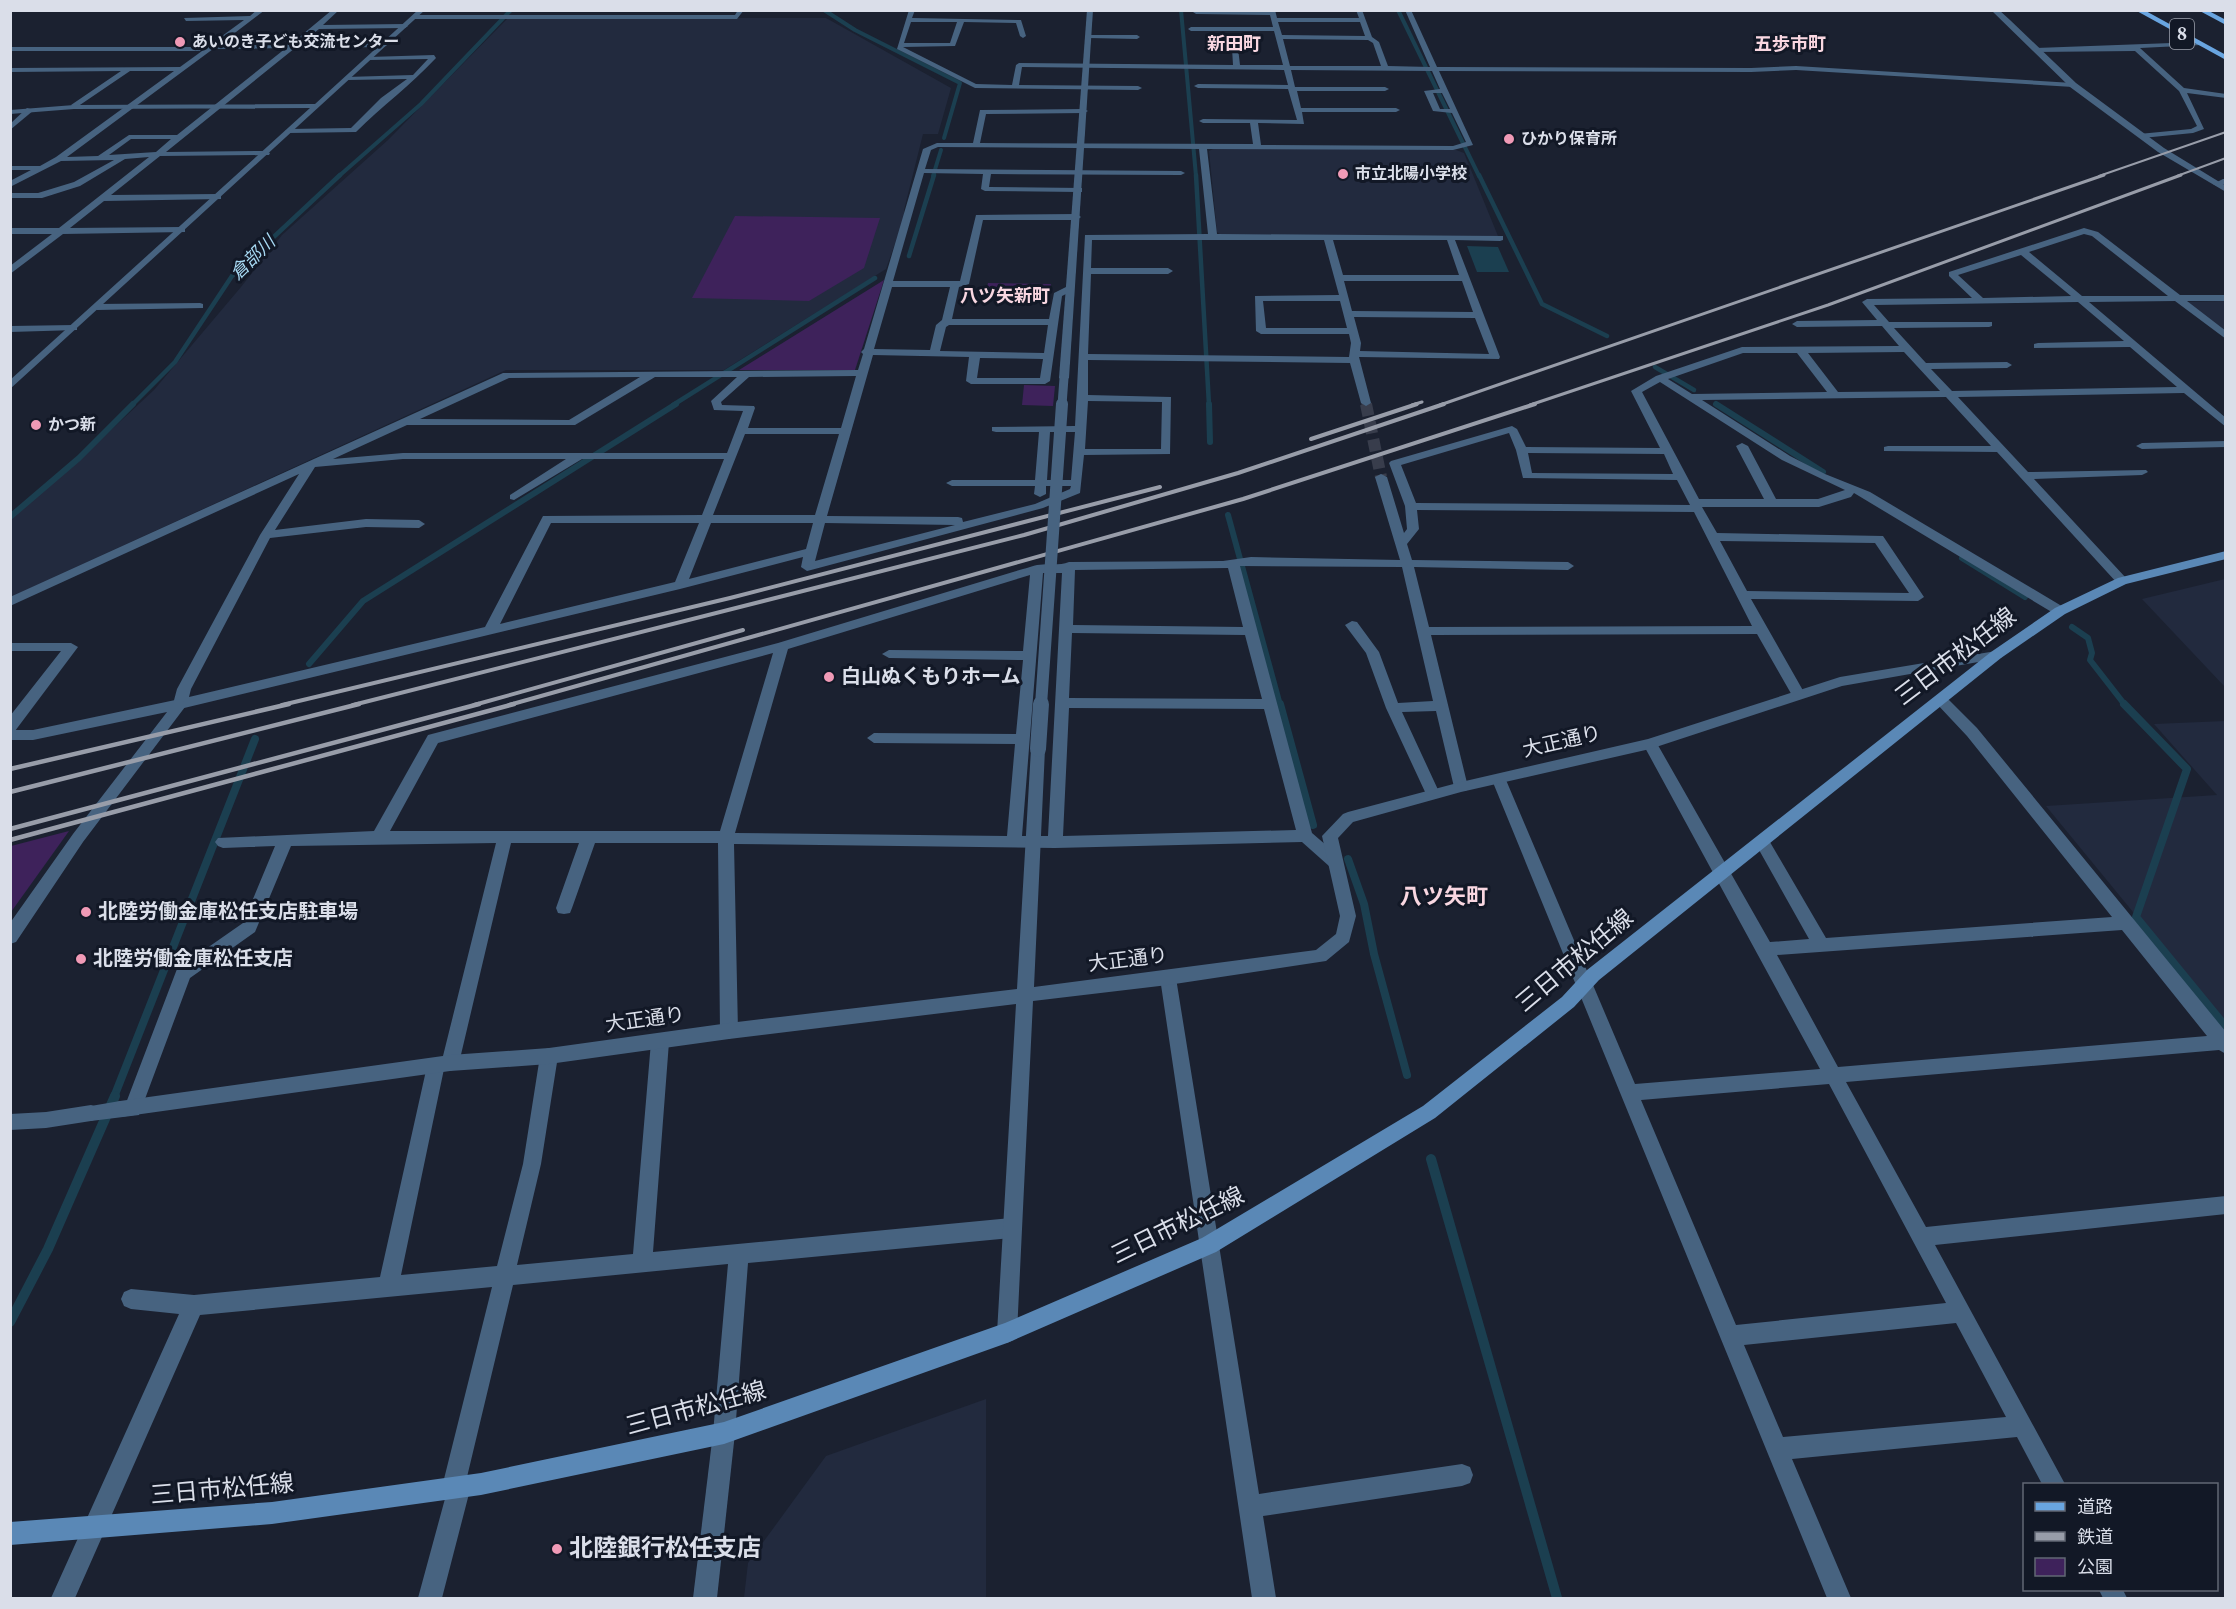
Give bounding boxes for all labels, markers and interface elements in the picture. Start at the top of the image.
road number: 8 [2170,19,2194,49]
place label: あいのき子ども交流センター [192,30,400,54]
district label: 新田町 [1207,31,1261,58]
district label: 五歩市町 [1754,31,1826,58]
marker: あいのき子ども交流センター [173,35,187,49]
place label: ひかり保育所 [1521,127,1617,151]
marker: ひかり保育所 [1502,132,1516,146]
place label: 市立北陽小学校 [1355,162,1467,186]
marker: 市立北陽小学校 [1336,167,1350,181]
water label: 倉部川 [224,228,283,286]
district label: 八ツ矢新町 [960,283,1050,310]
place label: かつ新 [48,413,96,437]
marker: かつ新 [29,418,43,432]
street label: 三日市松任線 [1888,599,2024,715]
place label: 白山ぬくもりホーム [841,662,1020,692]
marker: 白山ぬくもりホーム [822,670,836,684]
street label: 大正通り [1520,718,1604,766]
district label: 八ツ矢町 [1400,881,1488,914]
place label: 北陸労働金庫松任支店駐車場 [98,897,358,927]
street label: 三日市松任線 [1508,901,1642,1021]
marker: 北陸労働金庫松任支店駐車場 [79,905,93,919]
street label: 大正通り [1086,940,1170,980]
place label: 北陸労働金庫松任支店 [93,944,293,974]
marker: 北陸労働金庫松任支店 [74,952,88,966]
street label: 大正通り [603,1000,687,1040]
street label: 三日市松任線 [1105,1178,1251,1274]
street label: 三日市松任線 [622,1373,770,1445]
street label: 三日市松任線 [149,1466,295,1514]
legend [2023,1483,2218,1591]
text: 道路 [2077,1494,2113,1521]
text: 鉄道 [2077,1524,2113,1551]
place label: 北陸銀行松任支店 [569,1531,761,1567]
marker: 北陸銀行松任支店 [550,1542,564,1556]
text: 公園 [2077,1554,2113,1581]

